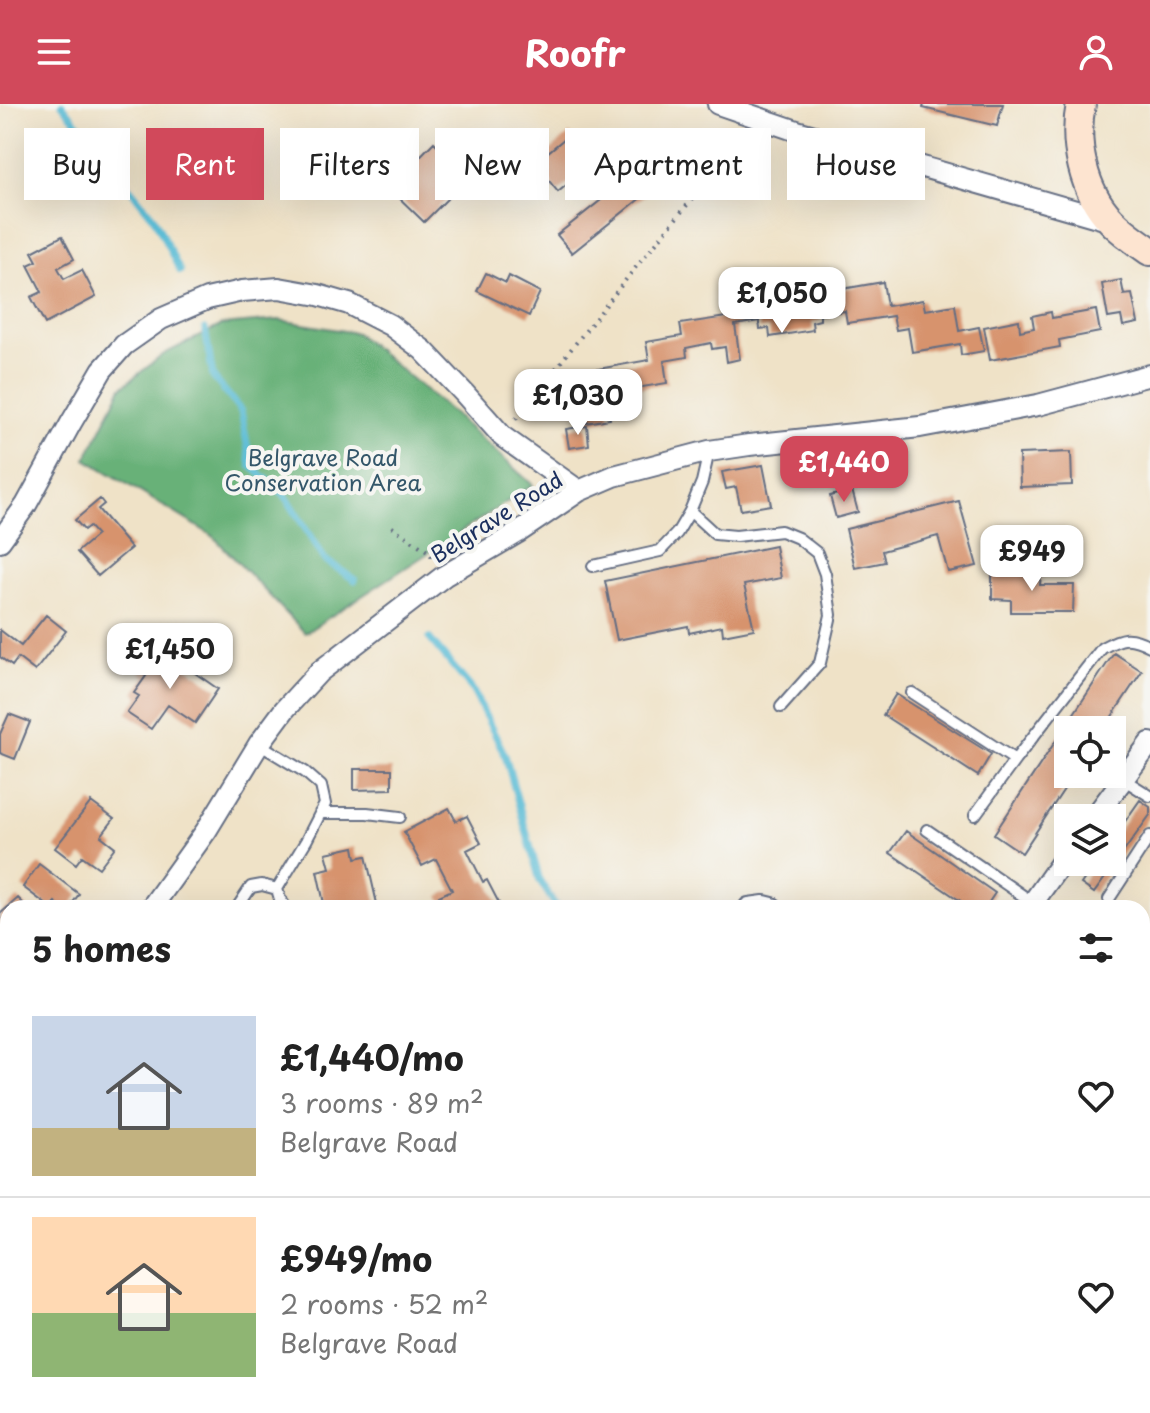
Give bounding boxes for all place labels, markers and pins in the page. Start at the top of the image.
pin: £1,050 [717,267,847,335]
pin: £1,030 [513,369,643,437]
pin: £1,440 [779,436,909,504]
pin: £949 [985,525,1079,593]
pin: £1,450 [105,623,235,691]

